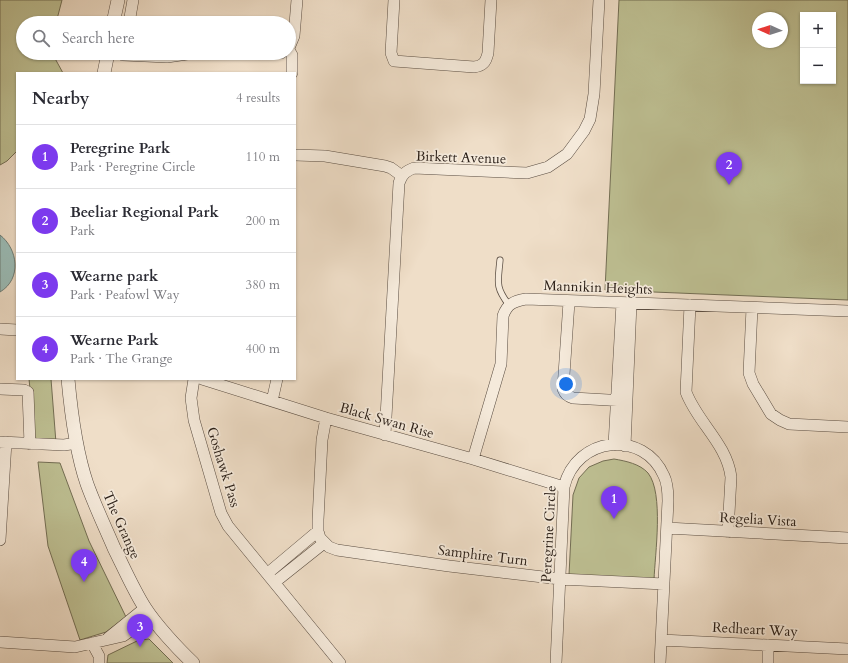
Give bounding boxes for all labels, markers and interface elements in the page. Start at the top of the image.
north arrow [752,12,788,48]
map controls [800,12,836,84]
button: + [800,12,836,48]
search box [16,16,296,60]
icon: search [30,27,52,49]
text: Search here [62,28,135,48]
button: − [800,48,836,84]
text: Nearby [32,87,89,110]
text: 4 results [236,89,280,107]
text: Peregrine Park [70,138,170,158]
street label: Birkett Avenue [415,146,506,169]
text: 1 [42,148,48,166]
text: 110 m [246,148,280,166]
pin: 2 [716,152,742,185]
text: Park · Peregrine Circle [70,158,195,176]
text: Beeliar Regional Park [70,202,219,222]
text: 2 [42,212,48,230]
text: 200 m [246,212,280,230]
text: Park [70,222,95,240]
text: Wearne park [70,266,158,286]
text: 3 [42,276,48,294]
text: 380 m [246,276,280,294]
street label: Mannikin Heights [543,276,653,299]
text: Park · Peafowl Way [70,286,180,304]
text: Wearne Park [70,330,159,350]
text: 4 [42,340,48,358]
text: 400 m [246,340,280,358]
text: Park · The Grange [70,350,173,368]
your location [556,374,576,394]
street label: Black Swan Rise [337,398,436,443]
street label: Goshawk Pass [202,425,245,510]
street label: Peregrine Circle [536,485,561,583]
pin: 1 [601,486,627,519]
street label: The Grange [98,488,145,562]
street label: Regelia Vista [719,508,797,531]
street label: Samphire Turn [437,541,529,570]
pin: 4 [71,549,97,582]
pin: 3 [127,614,153,647]
street label: Redheart Way [712,618,799,641]

